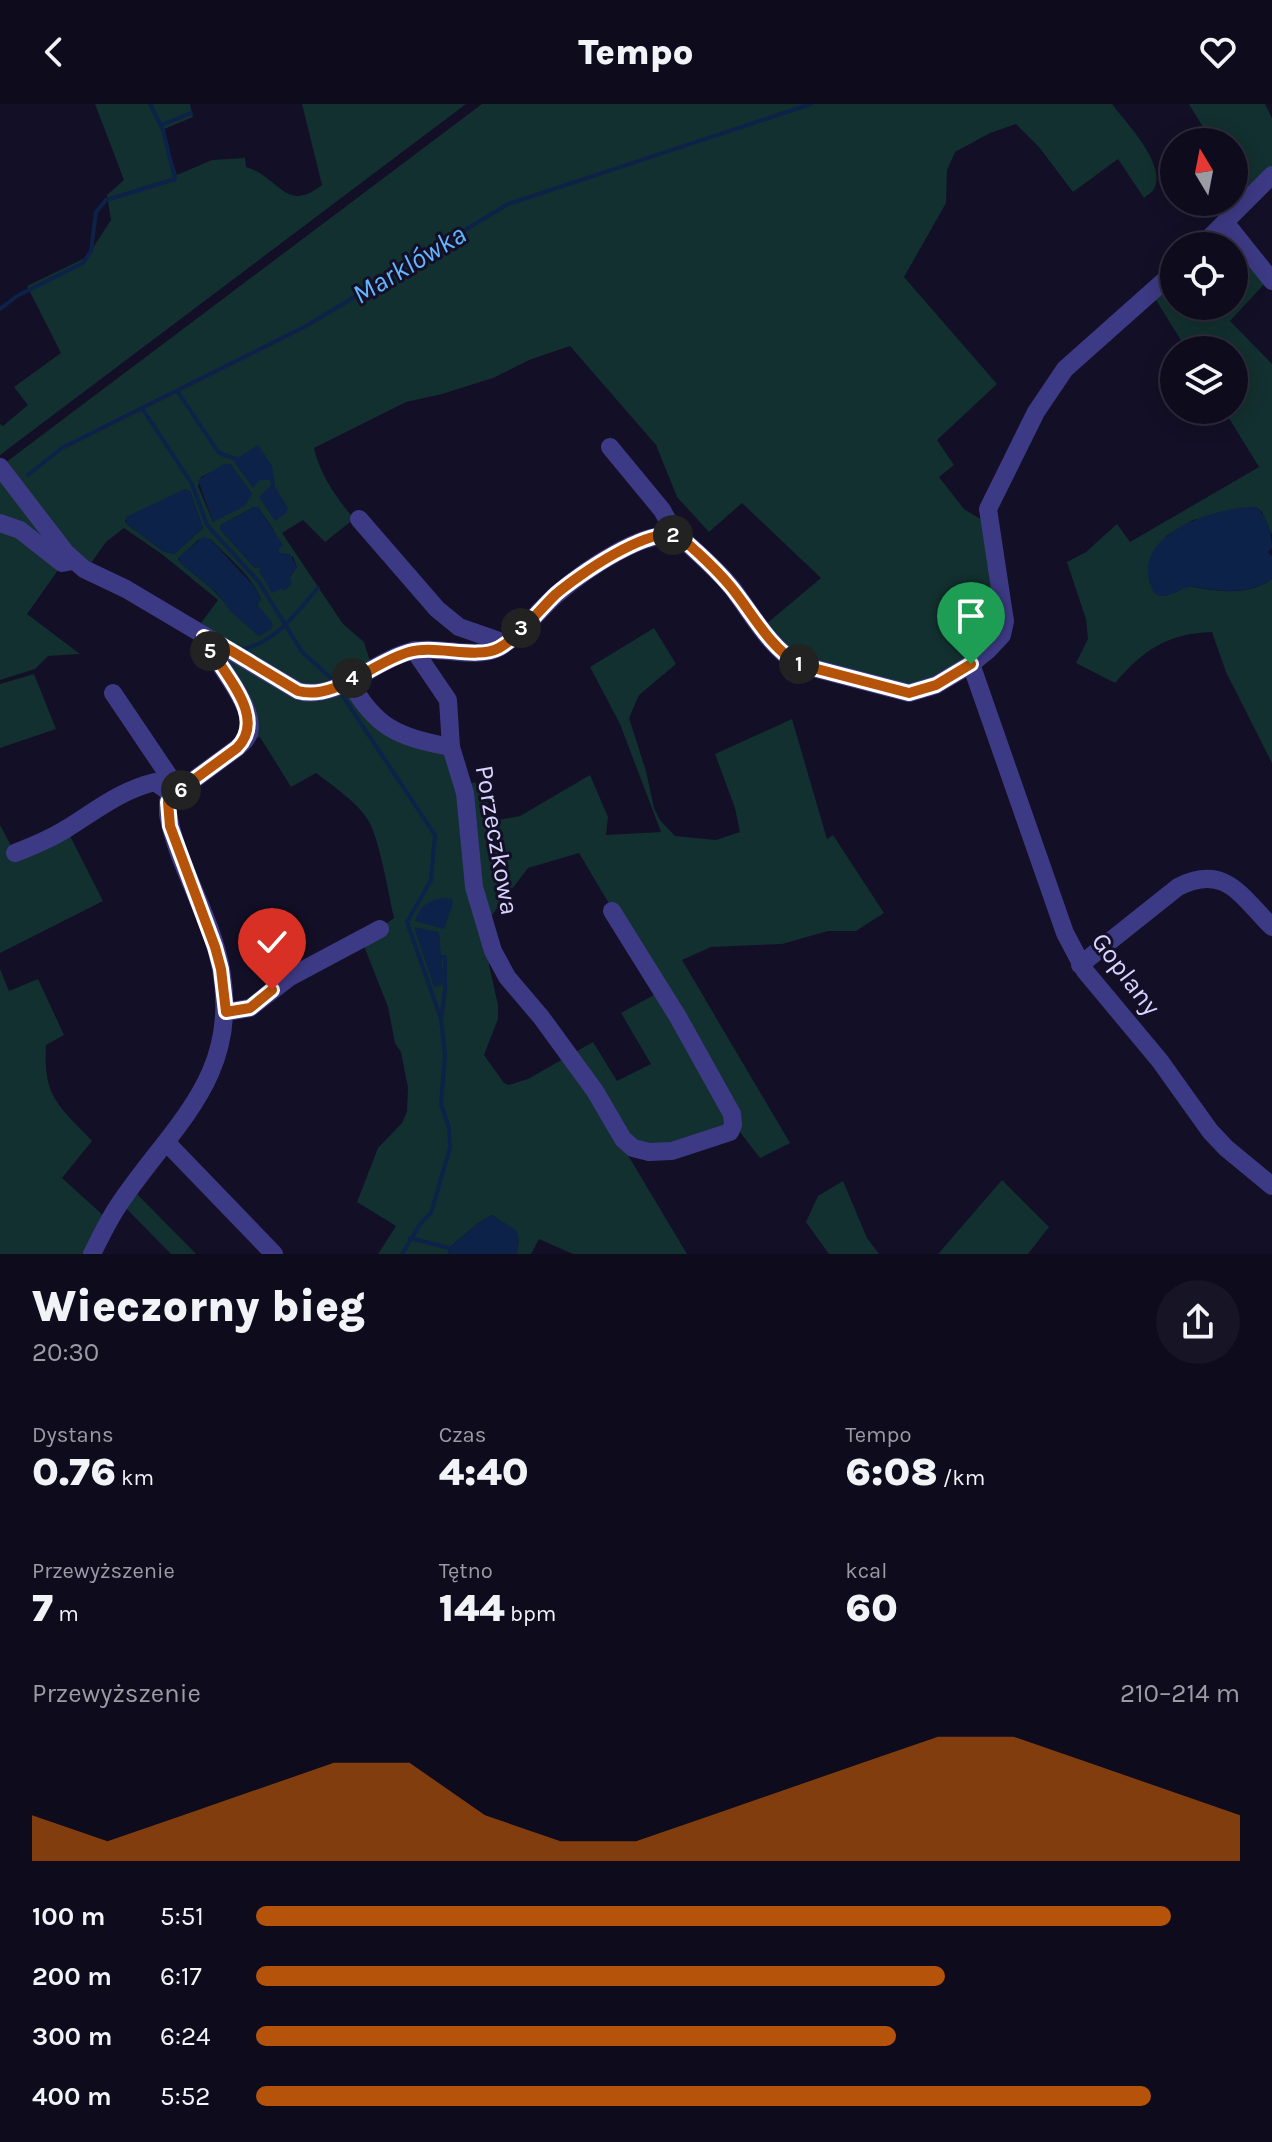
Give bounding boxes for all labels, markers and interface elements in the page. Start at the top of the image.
icon: back [32,30,76,74]
icon: heart [1196,30,1240,74]
text: Tempo [578,31,694,73]
north arrow [1160,128,1248,216]
map controls [1160,128,1248,424]
water label: Marklówka [346,217,472,311]
button: locate [1160,232,1248,320]
button: layers [1160,336,1248,424]
pin: 2 [653,515,693,555]
text: 2 [666,522,680,548]
pin [937,582,1005,664]
icon: arrive [949,594,993,638]
pin: 3 [501,608,541,648]
text: 3 [514,615,528,641]
pin: 5 [190,631,230,671]
text: 5 [204,638,216,664]
pin: 1 [779,644,819,684]
text: 1 [795,651,803,677]
pin: 4 [332,658,372,698]
text: 4 [345,665,359,691]
street label: Porzeczkowa [469,763,525,917]
pin: 6 [161,770,201,810]
text: 6 [174,777,188,803]
pin [238,908,306,990]
icon: check [250,920,294,964]
street label: Goplany [1085,927,1167,1021]
button: share [1156,1280,1240,1364]
text: Wieczorny bieg [32,1281,366,1332]
text: 20:30 [32,1337,99,1368]
text: Dystans [32,1422,114,1448]
text: Czas [439,1422,486,1448]
text: Tempo [845,1422,911,1448]
text: 0.76 [32,1448,116,1495]
text: 4:40 [439,1448,529,1495]
text: 6:08 [845,1448,938,1495]
text: km [116,1465,154,1491]
text: /km [938,1465,985,1491]
text: Przewyższenie [32,1558,175,1584]
text: Tętno [439,1558,493,1584]
text: kcal [845,1558,887,1584]
text: 7 [32,1584,53,1631]
text: 144 [439,1584,505,1631]
text: 60 [845,1584,898,1631]
text: m [53,1601,79,1627]
text: bpm [505,1601,556,1627]
text: Przewyższenie [32,1678,201,1709]
text: 210–214 m [1120,1678,1240,1709]
text: 100 m [32,1901,105,1932]
text: 5:51 [160,1901,204,1932]
text: 200 m [32,1961,112,1992]
text: 6:17 [160,1961,202,1992]
text: 300 m [32,2021,112,2052]
text: 6:24 [160,2021,210,2052]
text: 400 m [32,2081,112,2112]
text: 5:52 [160,2081,210,2112]

